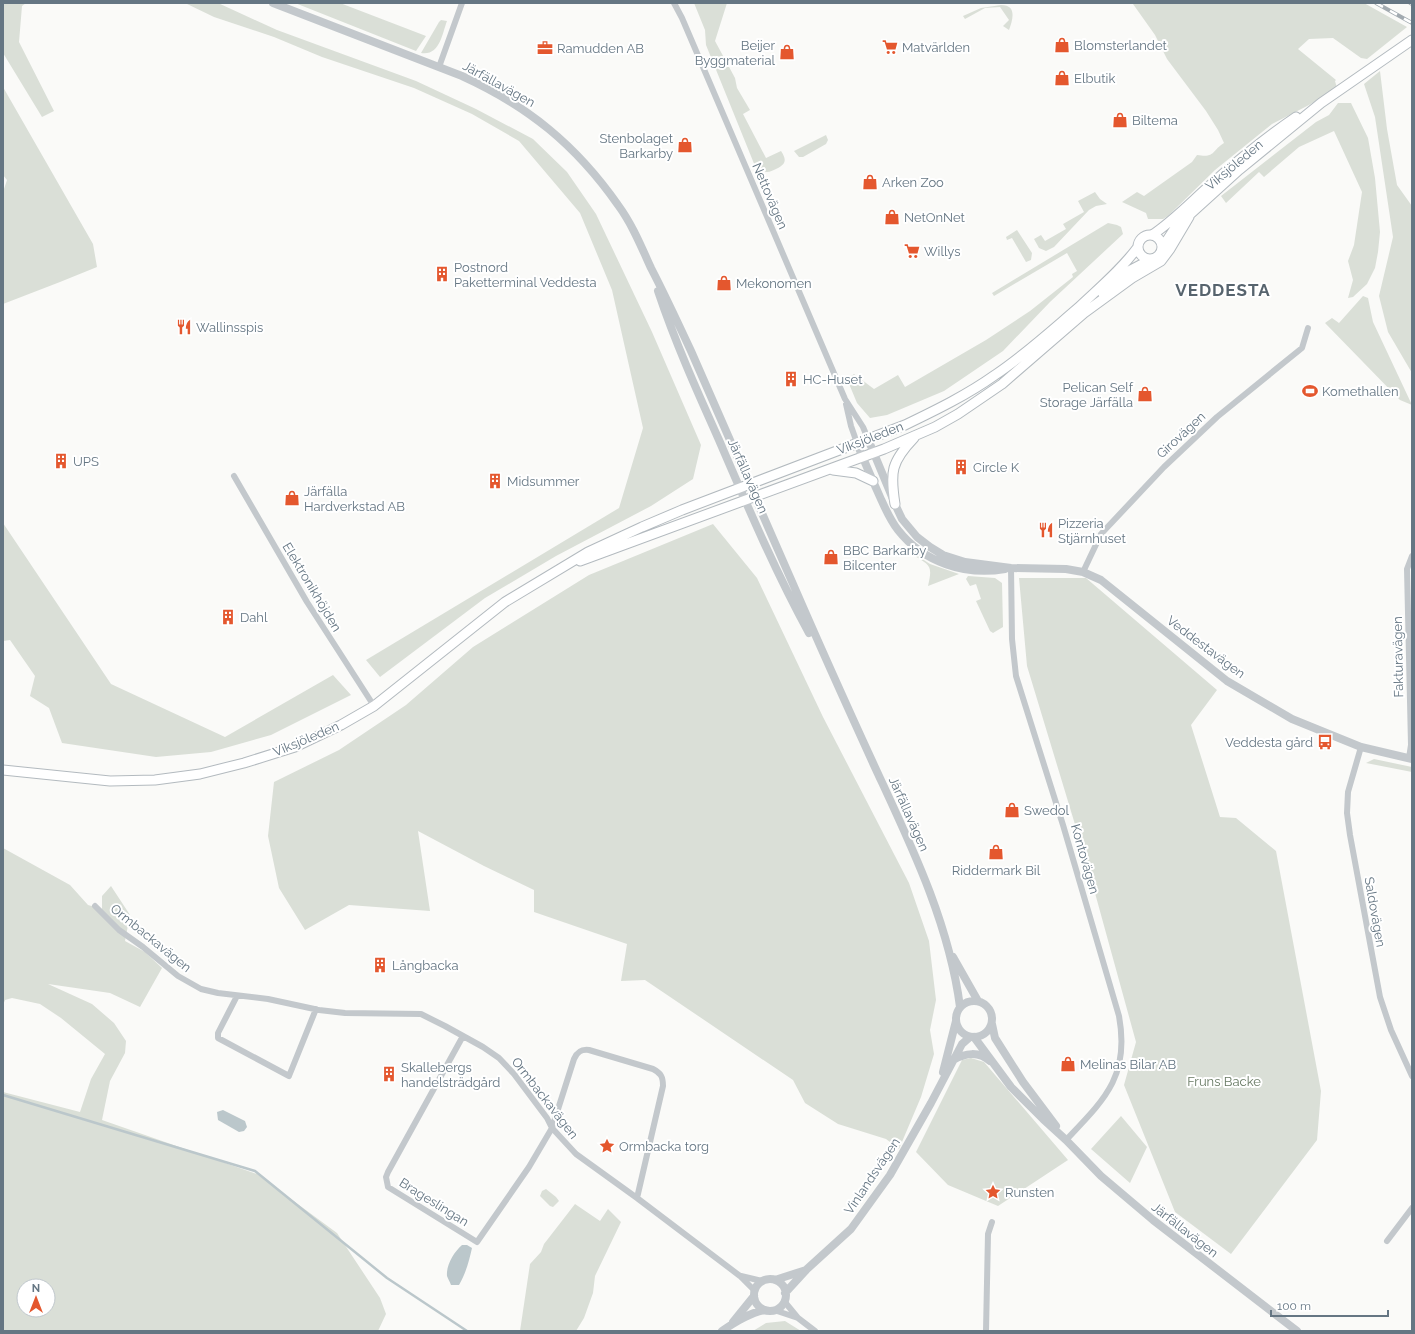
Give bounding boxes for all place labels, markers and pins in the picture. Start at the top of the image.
shop icon: Blomsterlandet [1053,36,1071,54]
place label: Beijer Byggmaterial [695,38,775,68]
supermarket icon: Matvärlden [881,38,899,56]
place label: Blomsterlandet [1074,38,1167,53]
office icon: Ramudden AB [536,39,554,57]
place label: Matvärlden [902,40,970,55]
place label: Ramudden AB [557,41,644,56]
shop icon: Beijer Byggmaterial [778,43,796,61]
shop icon: Elbutik [1053,69,1071,87]
place label: Elbutik [1074,71,1115,86]
shop icon: Biltema [1111,111,1129,129]
place label: Biltema [1132,113,1178,128]
place label: Stenbolaget Barkarby [599,131,674,161]
shop icon: Stenbolaget Barkarby [676,136,694,154]
shop icon: Arken Zoo [861,173,879,191]
place label: Arken Zoo [882,175,944,190]
shop icon: NetOnNet [883,208,901,226]
place label: NetOnNet [904,210,966,225]
supermarket icon: Willys [903,242,921,260]
place label: Willys [924,244,960,259]
place label: Postnord Paketterminal Veddesta [454,260,597,290]
building icon: Postnord Paketterminal Veddesta [433,265,451,283]
shop icon: Mekonomen [715,274,733,292]
place label: Mekonomen [736,276,812,291]
restaurant icon: Wallinsspis [175,318,193,336]
place label: Wallinsspis [196,320,263,335]
building icon: HC-Huset [782,370,800,388]
place label: HC-Huset [803,372,863,387]
place label: Pelican Self Storage Järfälla [1040,380,1134,410]
sports icon: Komethallen [1301,382,1319,400]
place label: Komethallen [1322,384,1399,399]
shop icon: Pelican Self Storage Järfälla [1136,385,1154,403]
building icon: UPS [52,452,70,470]
place label: UPS [73,454,99,469]
building icon: Circle K [952,458,970,476]
place label: Circle K [973,460,1020,475]
building icon: Midsummer [486,472,504,490]
place label: Midsummer [507,474,580,489]
place label: Järfälla Hardverkstad AB [304,484,405,514]
shop icon: Järfälla Hardverkstad AB [283,489,301,507]
place label: Pizzeria Stjärnhuset [1058,516,1126,546]
restaurant icon: Pizzeria Stjärnhuset [1037,521,1055,539]
place label: BBC Barkarby Bilcenter [843,543,926,573]
shop icon: BBC Barkarby Bilcenter [822,548,840,566]
building icon: Dahl [219,608,237,626]
place label: Dahl [240,610,268,625]
bus stop icon: Veddesta gård [1316,733,1334,751]
place label: Veddesta gård [1225,735,1313,750]
shop icon: Swedol [1003,801,1021,819]
place label: Swedol [1024,803,1069,818]
shop icon: Riddermark Bil [987,843,1005,861]
place label: Riddermark Bil [952,863,1041,878]
building icon: Långbacka [371,956,389,974]
place label: Långbacka [392,958,458,973]
shop icon: Melinas Bilar AB [1059,1055,1077,1073]
place label: Melinas Bilar AB [1080,1057,1177,1072]
place label: Skallebergs handelsträdgård [401,1060,500,1090]
building icon: Skallebergs handelsträdgård [380,1065,398,1083]
place icon: Ormbacka torg [598,1137,616,1155]
place label: Ormbacka torg [619,1139,709,1154]
place icon: Runsten [984,1183,1002,1201]
place label: Runsten [1005,1185,1054,1200]

